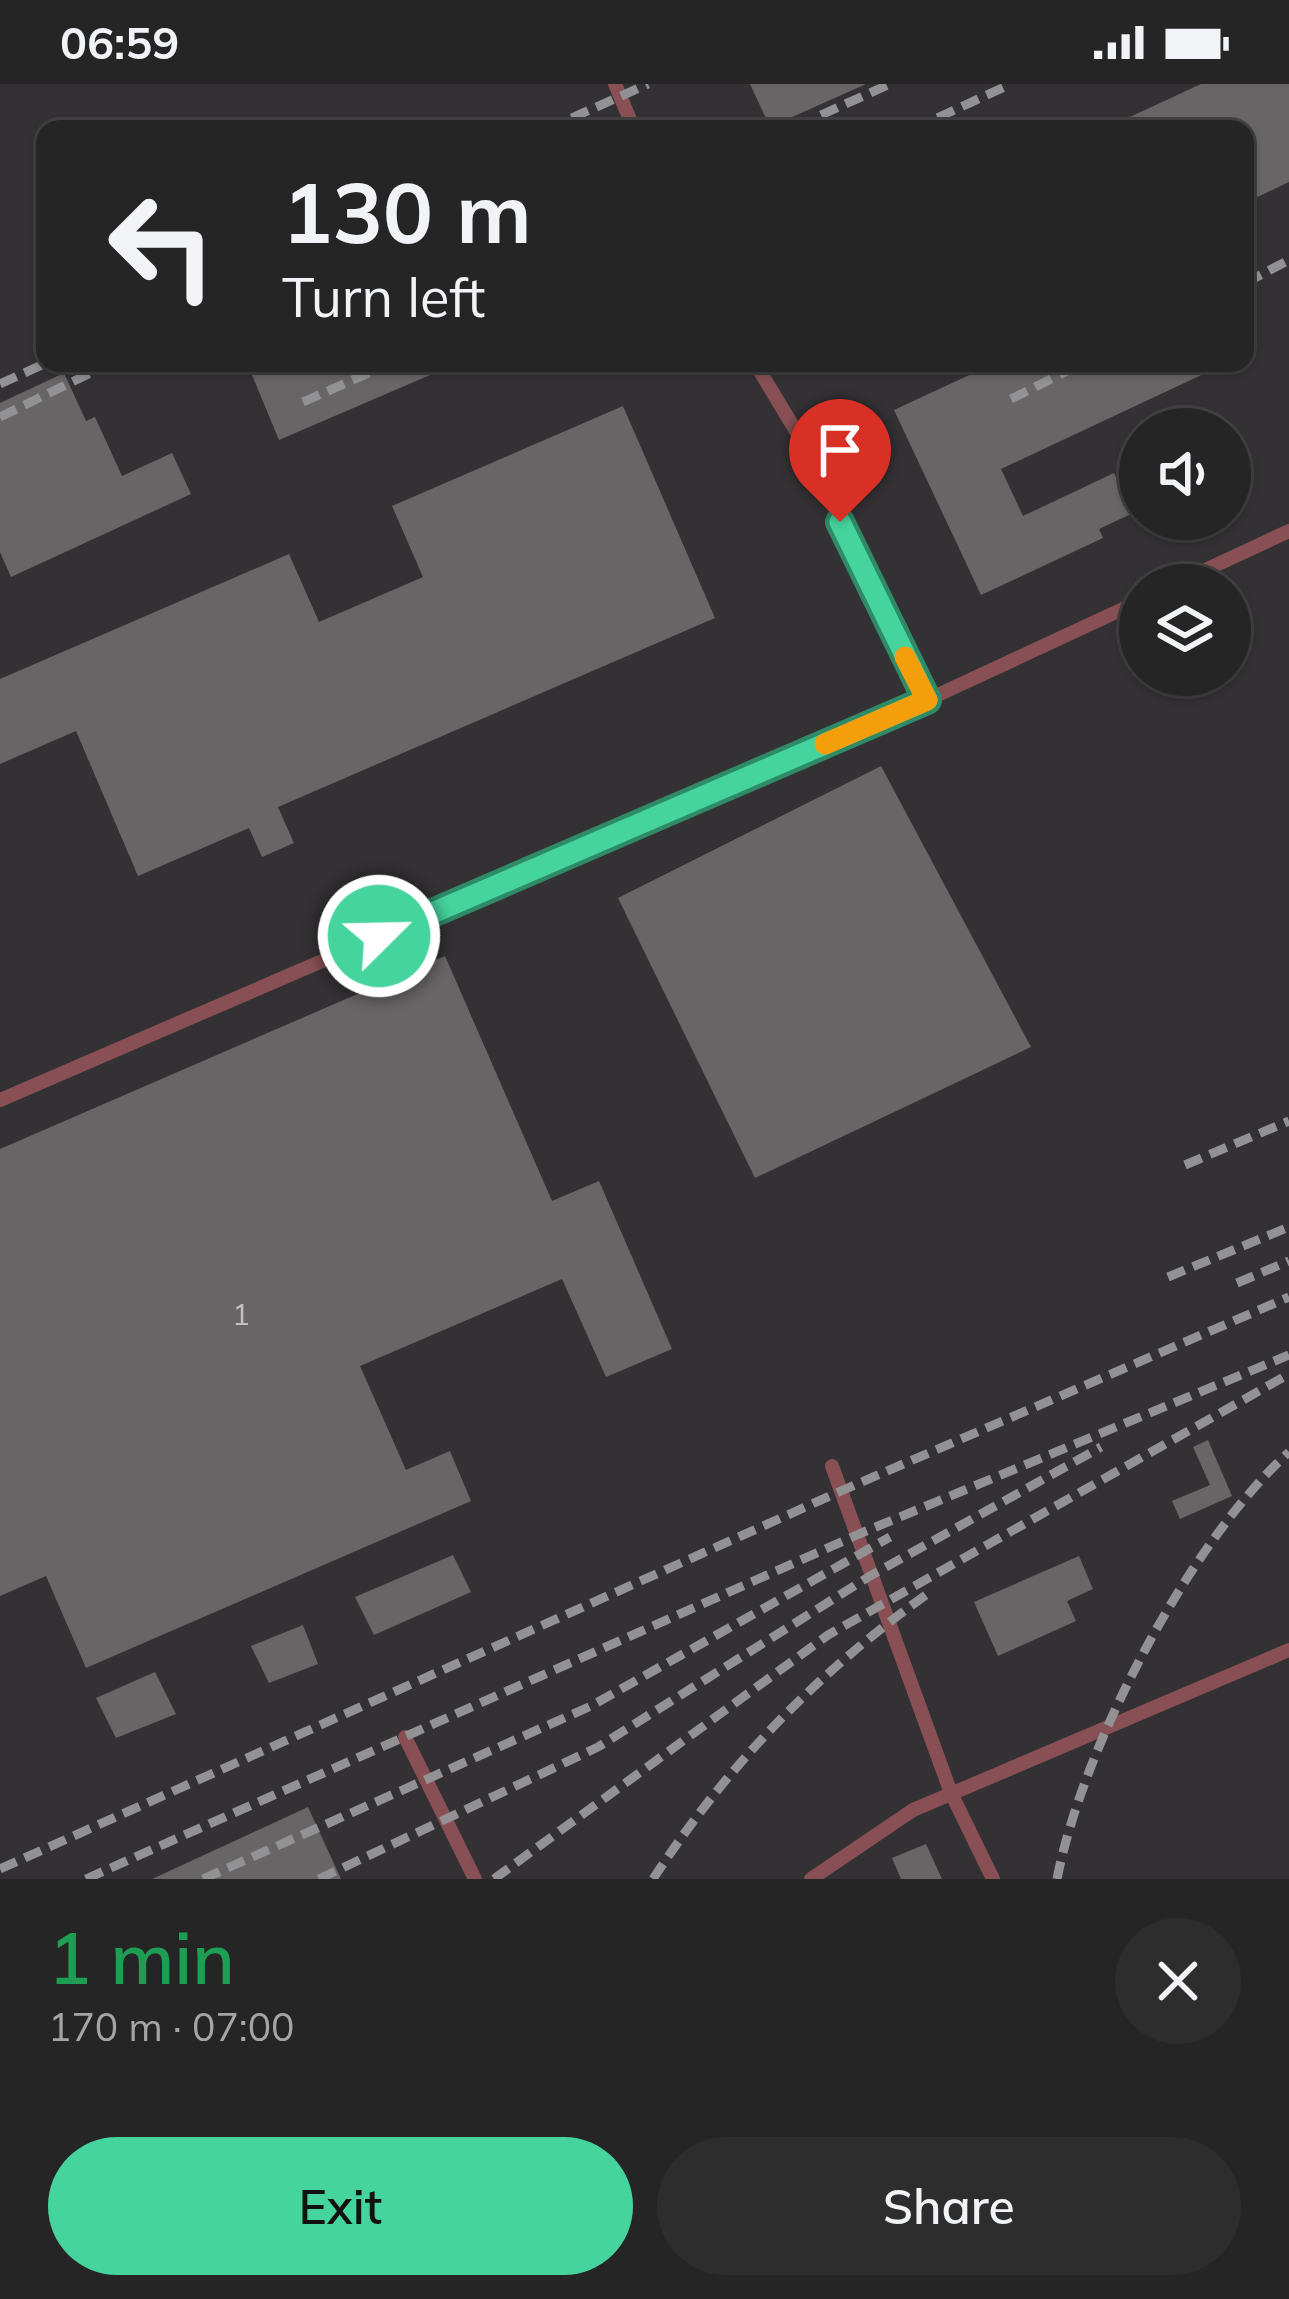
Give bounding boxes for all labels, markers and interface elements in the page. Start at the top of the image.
text: 06:59 [60,14,179,70]
text: 130 m [282,159,532,264]
icon: left [84,168,240,324]
text: Turn left [282,263,485,331]
pin [789,399,891,522]
map controls [1119,408,1251,696]
button: sound [1119,408,1251,540]
icon: arrive [807,417,873,483]
button: layers [1119,564,1251,696]
position arrow [316,873,442,999]
house number: 1 [232,1295,250,1333]
text: 1 min [48,1912,235,2002]
button: close [1115,1918,1241,2044]
text: 170 m · 07:00 [48,2002,294,2051]
button: Exit [48,2137,633,2275]
button: Share [657,2137,1241,2275]

